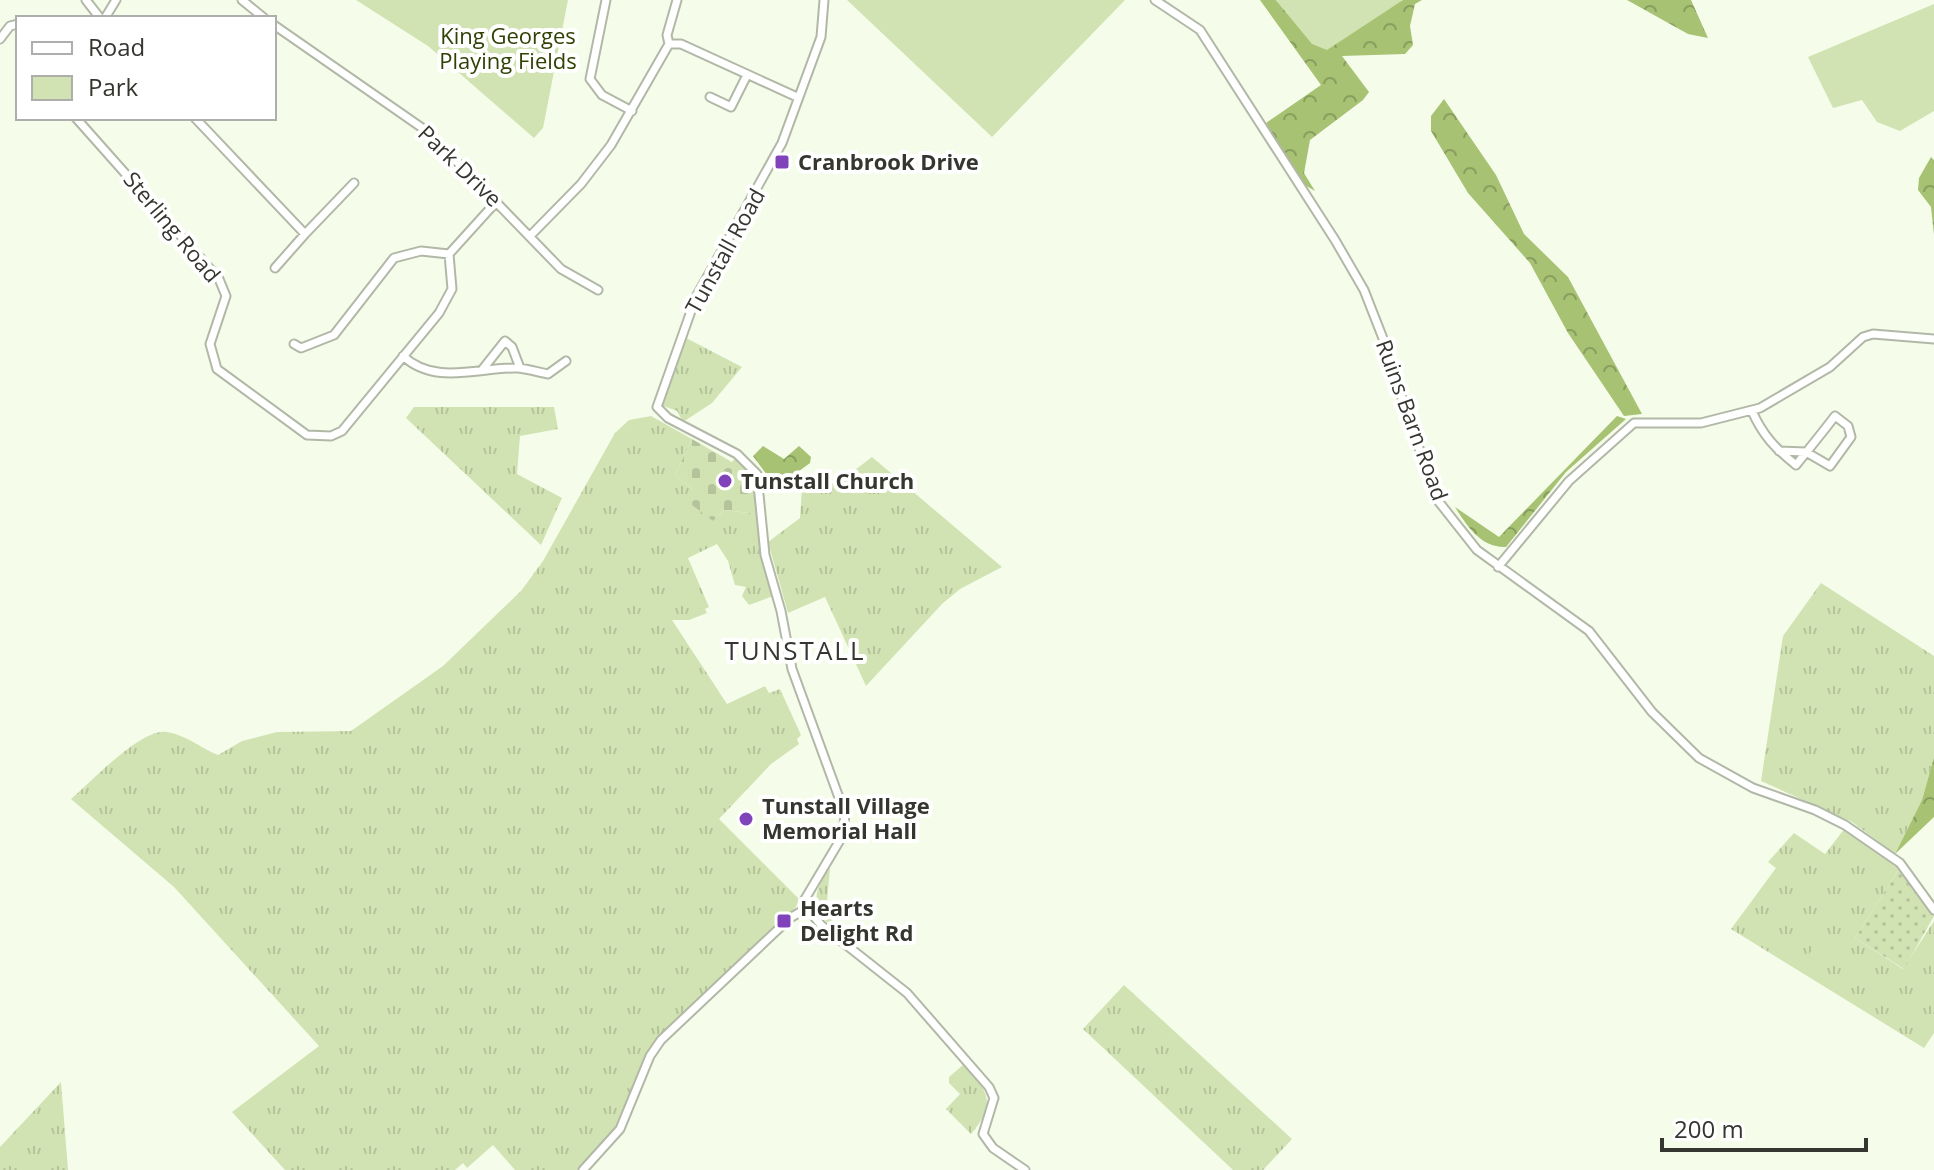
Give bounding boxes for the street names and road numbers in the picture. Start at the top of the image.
street label: Park Drive [412,118,509,213]
street label: Sterling Road [118,165,228,288]
street label: Tunstall Road [677,182,771,319]
street label: Ruins Barn Road [1370,335,1456,504]

